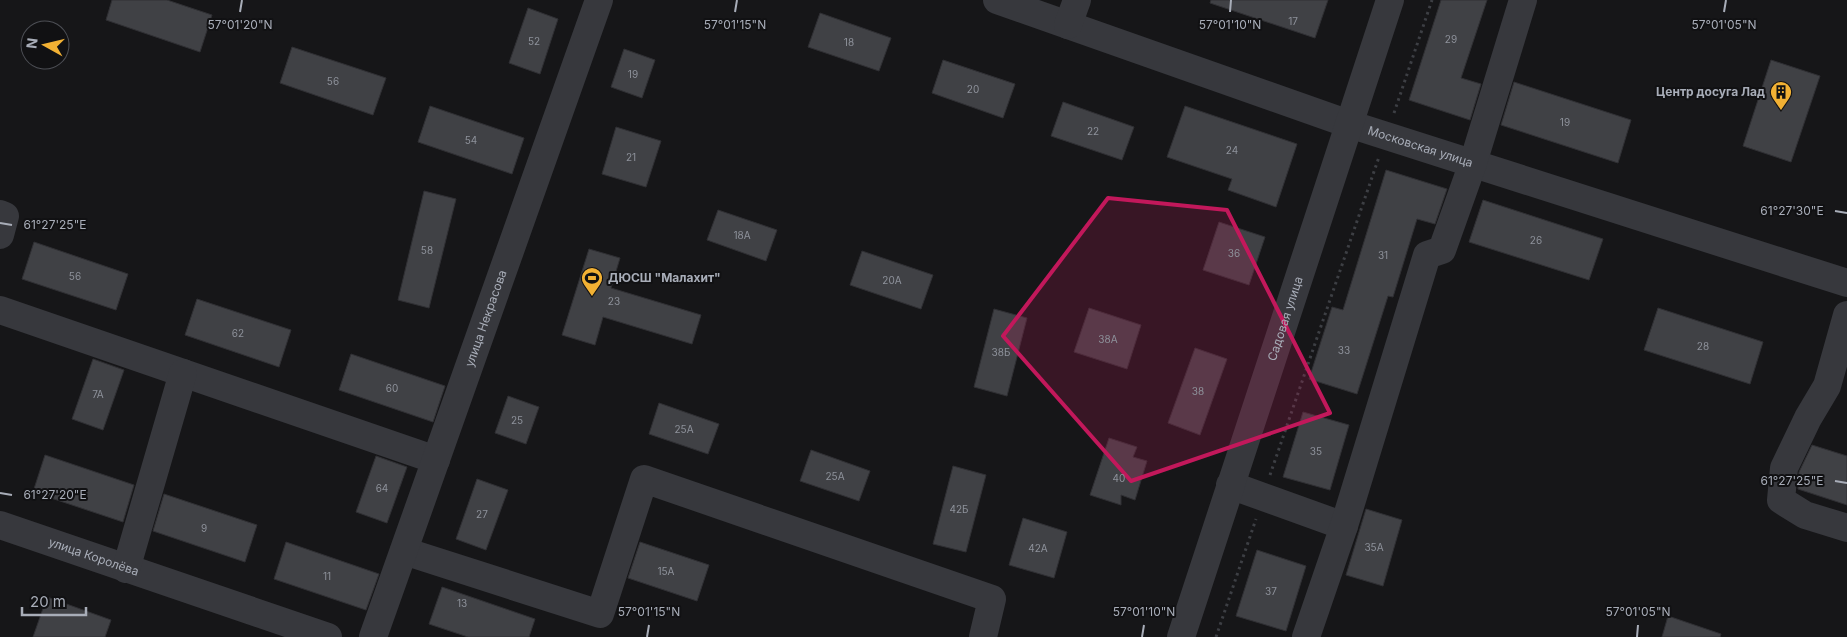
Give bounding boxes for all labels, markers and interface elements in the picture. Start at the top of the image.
house number: 17 [1288,15,1298,27]
text: 57°01'20"N [207,17,273,32]
text: 57°01'15"N [704,17,766,32]
text: 57°01'10"N [1199,17,1261,32]
text: 57°01'05"N [1691,17,1757,32]
north arrow [20,20,70,70]
house number: 29 [1445,33,1457,45]
house number: 52 [528,35,540,47]
house number: 18 [844,36,854,48]
text: N [22,37,41,50]
house number: 19 [628,68,638,80]
house number: 56 [327,75,339,87]
building icon: Центр досуга Лад [1769,80,1793,111]
house number: 20 [967,83,979,95]
place label: Центр досуга Лад [1656,84,1765,99]
house number: 19 [1560,116,1570,128]
street label: Московская улица [1366,122,1475,170]
house number: 22 [1087,125,1099,137]
house number: 54 [465,134,477,146]
house number: 24 [1226,144,1238,156]
house number: 21 [626,151,636,163]
text: 61°27'30"E [1760,203,1824,218]
text: 61°27'25"E [24,217,86,232]
house number: 18А [733,229,751,241]
house number: 26 [1530,234,1542,246]
house number: 58 [421,244,433,256]
house number: 36 [1228,247,1240,259]
house number: 31 [1378,249,1388,261]
sports icon: ДЮСШ "Малахит" [580,266,604,297]
street label: улица Некрасова [461,268,510,369]
house number: 56 [69,270,81,282]
place label: ДЮСШ "Малахит" [608,270,721,285]
house number: 20А [882,274,902,286]
street label: Садовая улица [1264,274,1306,363]
house number: 23 [608,295,620,307]
house number: 62 [232,327,244,339]
house number: 38А [1098,333,1118,345]
house number: 28 [1697,340,1709,352]
house number: 33 [1338,344,1350,356]
house number: 38Б [992,346,1010,358]
house number: 60 [386,382,398,394]
house number: 38 [1192,385,1204,397]
house number: 7А [92,388,104,400]
house number: 25 [511,414,523,426]
house number: 25А [674,423,694,435]
house number: 35 [1310,445,1322,457]
house number: 25А [825,470,845,482]
house number: 40 [1113,472,1125,484]
text: 61°27'25"E [1761,473,1823,488]
house number: 64 [376,482,388,494]
text: 61°27'20"E [23,487,87,502]
house number: 42Б [949,503,969,515]
house number: 27 [476,508,488,520]
house number: 9 [201,522,207,534]
street label: улица Королёва [47,534,141,579]
house number: 35А [1364,541,1384,553]
house number: 42А [1028,542,1048,554]
house number: 15А [657,565,675,577]
house number: 11 [323,570,331,582]
scale bar [22,584,86,616]
house number: 37 [1265,585,1277,597]
text: 20 m [30,592,66,611]
house number: 13 [457,597,467,609]
text: 57°01'15"N [618,604,680,619]
text: 57°01'10"N [1113,604,1175,619]
text: 57°01'05"N [1605,604,1671,619]

